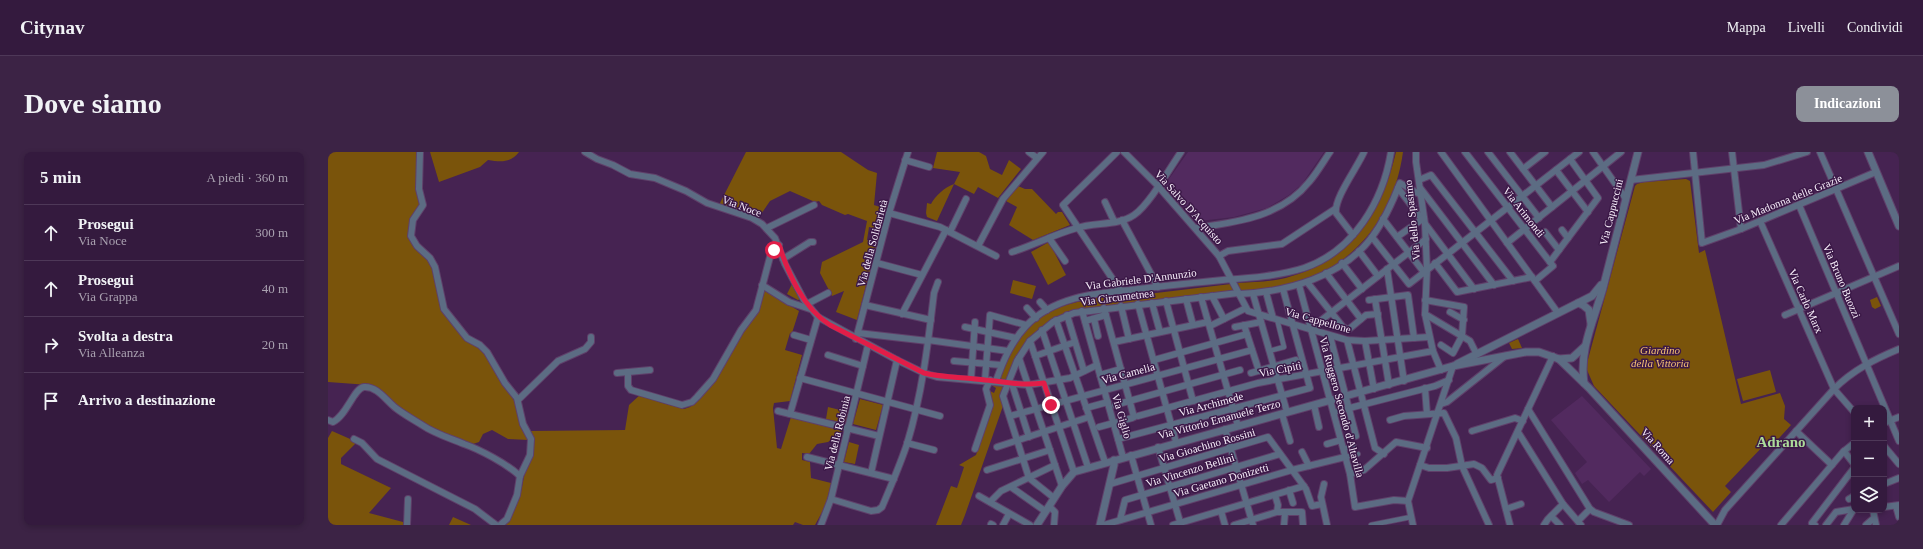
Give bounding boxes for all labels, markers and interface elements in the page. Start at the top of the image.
text: Citynav [20,17,84,38]
text: Mappa [1727,20,1766,35]
text: Livelli [1788,20,1825,35]
text: Condividi [1847,20,1903,35]
button: Indicazioni [1796,86,1899,122]
text: Dove siamo [24,88,162,119]
text: 5 min [40,168,81,187]
street label: Via Salvo D'Acquisto [1153,168,1226,247]
text: A piedi · 360 m [206,170,288,185]
street label: Via Madonna delle Grazie [1732,172,1844,226]
street label: Via Cappuccini [1597,178,1625,246]
street label: Via dello Spasimo [1402,179,1422,261]
street label: Via Arimondi [1501,185,1547,239]
street label: Via Noce [721,193,763,219]
street label: Via della Solidarietà [855,198,889,288]
text: Prosegui [78,216,134,232]
icon: ahead [40,222,62,244]
text: 300 m [255,225,288,240]
text: Via Noce [78,233,127,248]
route start [765,241,783,259]
street label: Via Bruno Buozzi [1821,242,1863,320]
street label: Via Gabriele D'Annunzio [1085,266,1198,292]
street label: Via Carlo Marx [1786,267,1826,335]
text: Prosegui [78,272,134,288]
icon: ahead [40,278,62,300]
text: 40 m [262,281,288,296]
street label: Via Circumetnea [1079,287,1155,307]
text: Via Grappa [78,289,138,304]
street label: Via Cappellone [1284,305,1352,335]
text: Svolta a destra [78,328,173,344]
icon: right [40,334,62,356]
street label: Via Ruggero Secondo d'Altavilla [1317,335,1367,479]
text: 20 m [262,337,288,352]
park label: Giardino della Vittoria [1631,344,1690,369]
text: Via Alleanza [78,345,145,360]
street label: Via Cipitì [1258,359,1302,379]
street label: Via Camelia [1100,360,1156,386]
icon: arrive [40,390,62,412]
street label: Via Archimede [1177,390,1245,418]
text: Arrivo a destinazione [78,392,215,408]
street label: Via Giglio [1110,392,1134,440]
street label: Via della Robinia [822,394,852,472]
route end [1042,396,1060,414]
street label: Via Vittorio Emanuele Terzo [1157,397,1282,441]
map controls [1851,405,1887,513]
button: + [1851,405,1887,441]
street label: Via Gioachino Rossini [1157,426,1257,464]
street label: Via Roma [1639,426,1677,467]
district label: Adrano [1756,434,1806,450]
button: − [1851,441,1887,477]
street label: Via Vincenzo Bellini [1144,451,1236,489]
street label: Via Gaetano Donizetti [1172,461,1270,499]
button: layers [1851,477,1887,513]

